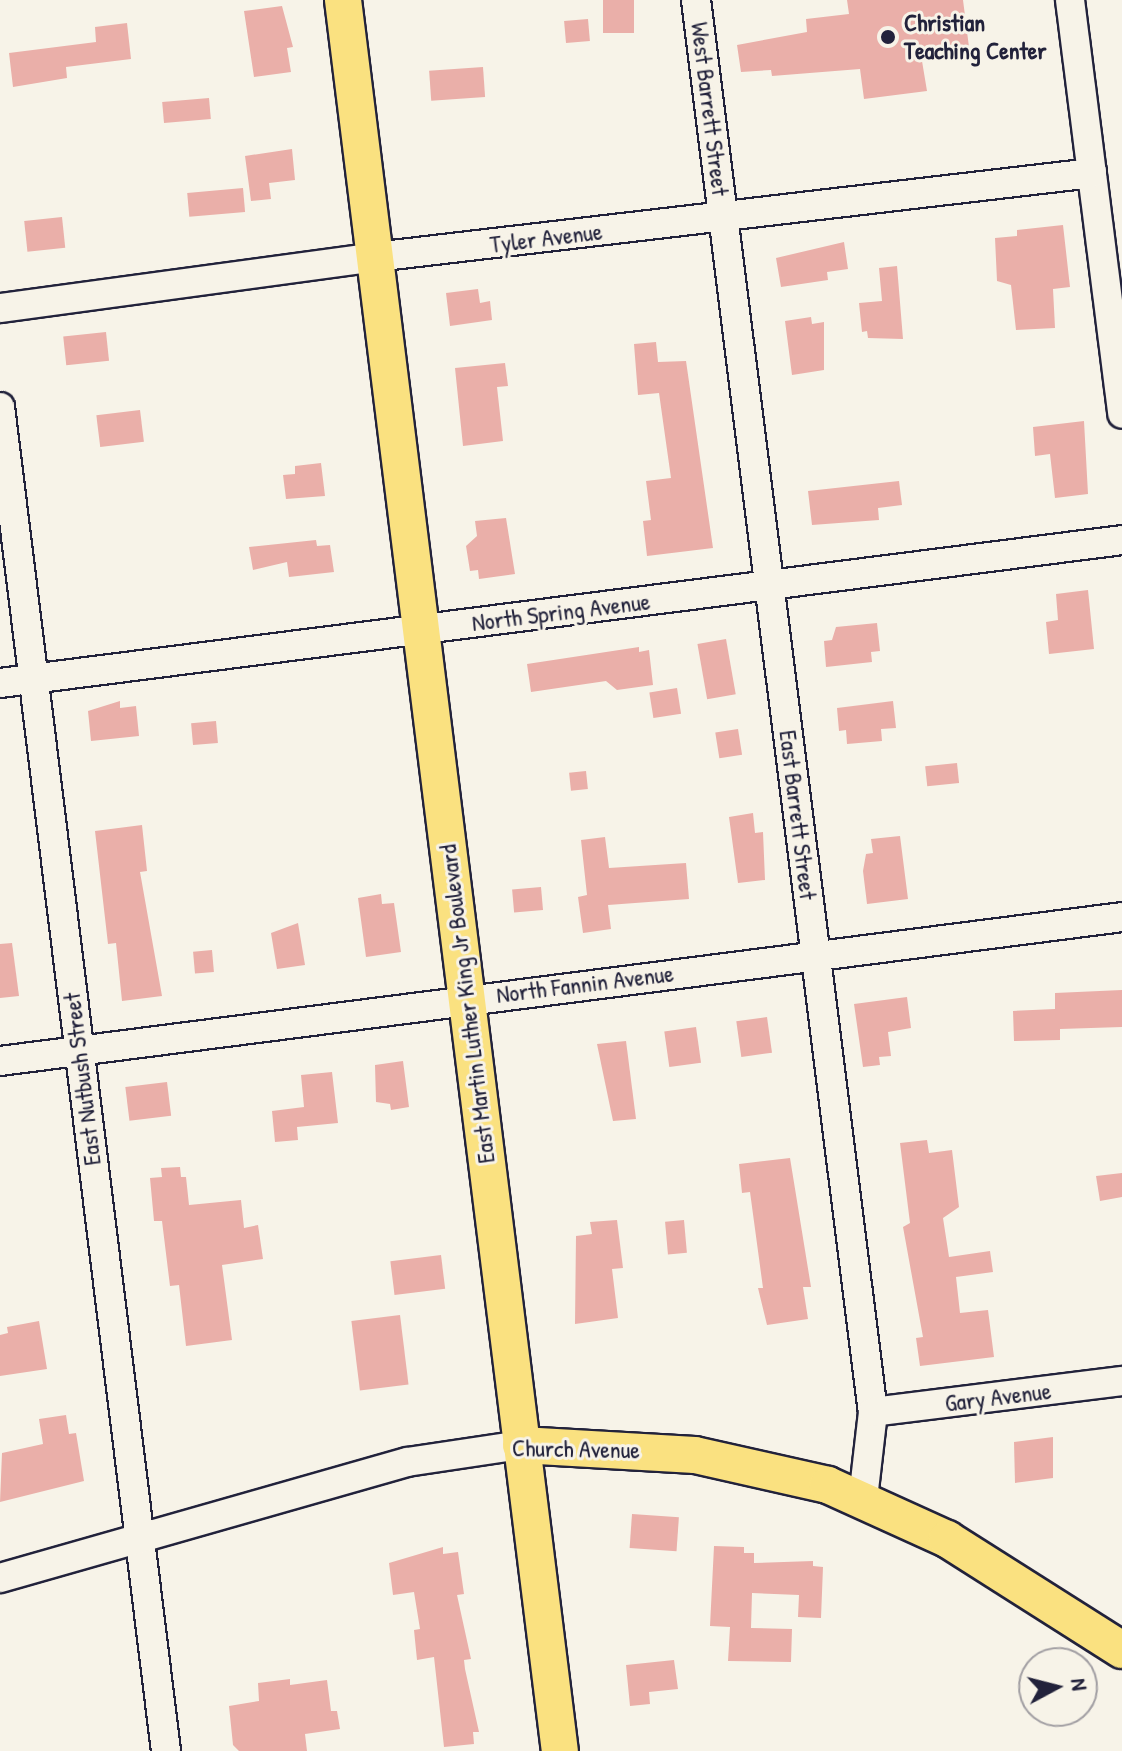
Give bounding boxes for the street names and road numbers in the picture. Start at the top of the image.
street label: West Barrett Street [685,20,735,198]
street label: Tyler Avenue [488,217,604,259]
street label: North Spring Avenue [470,587,652,637]
street label: East Barrett Street [773,729,823,901]
street label: East Martin Luther King Jr Boulevard [433,843,501,1165]
street label: North Fannin Avenue [495,959,675,1009]
street label: East Nutbush Street [57,991,107,1167]
street label: Gary Avenue [943,1376,1053,1418]
street label: Church Avenue [512,1433,640,1465]

